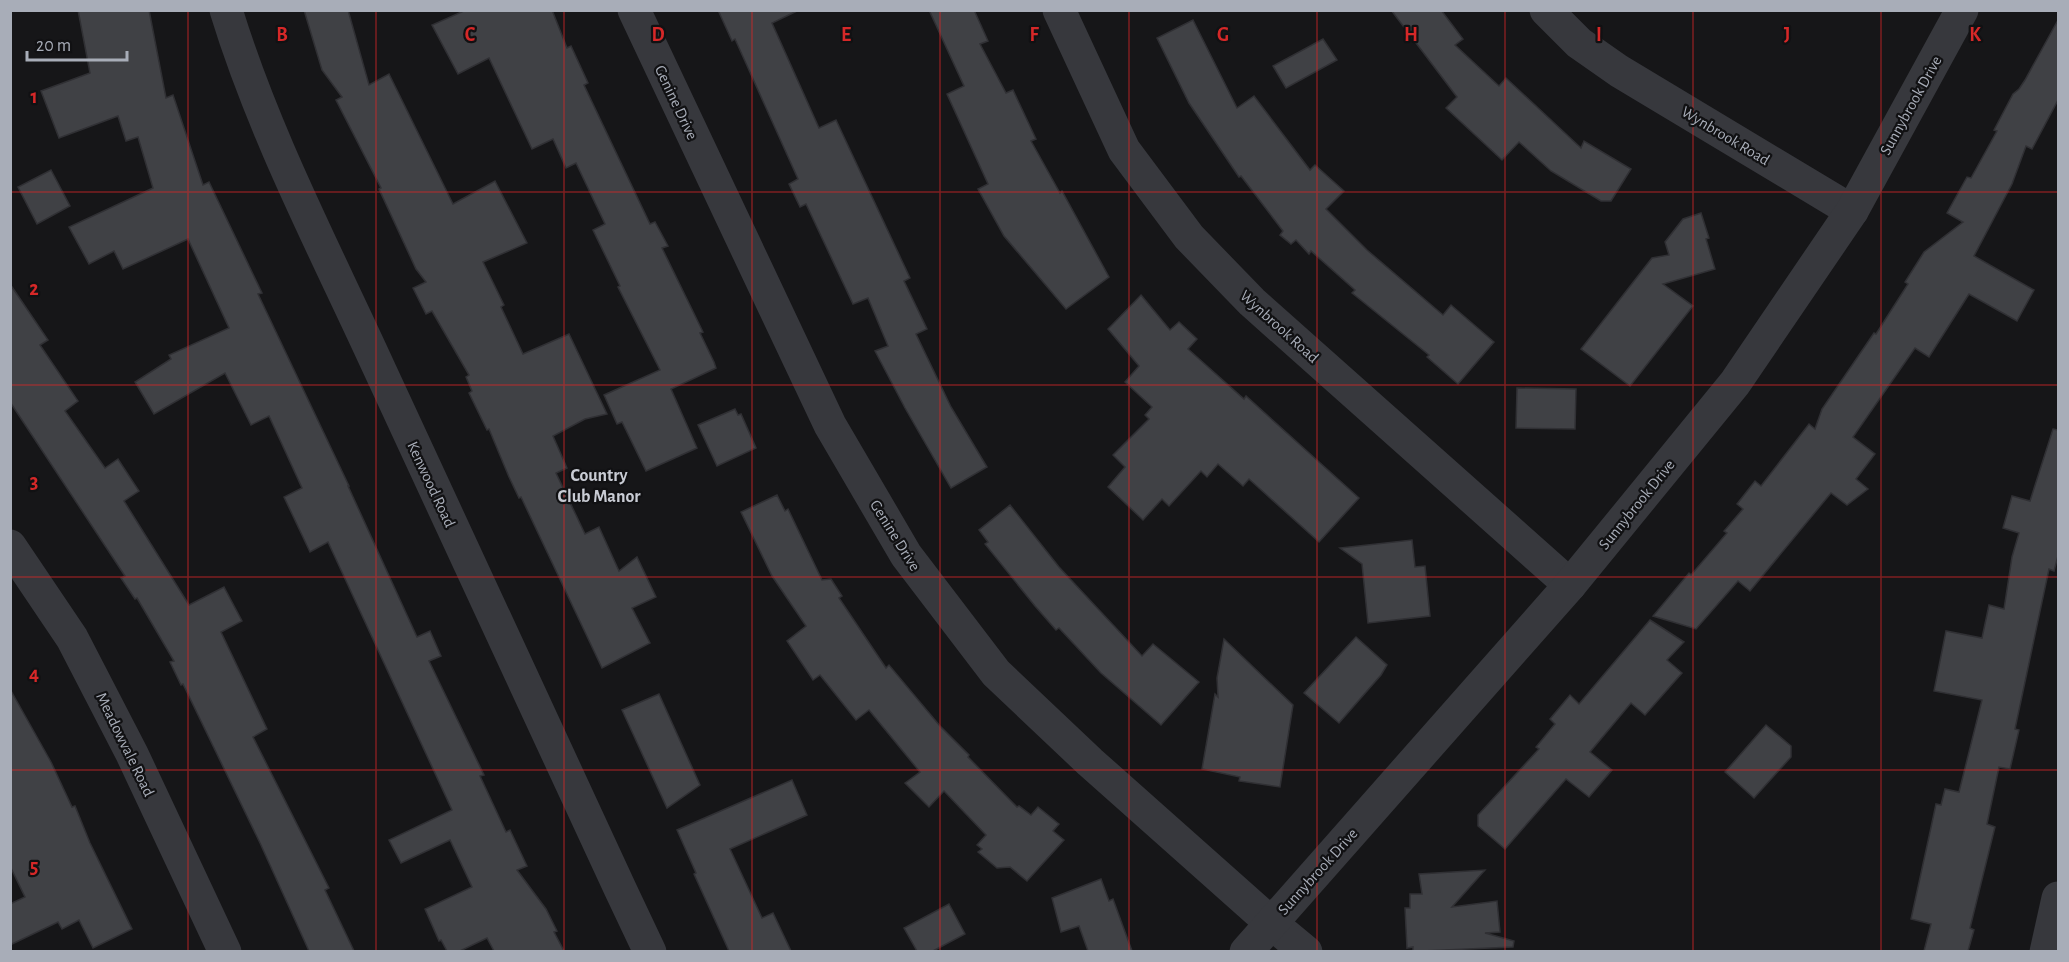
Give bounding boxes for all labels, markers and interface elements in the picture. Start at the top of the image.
scale bar [27,24,128,62]
text: B [276,25,288,45]
text: C [465,25,476,45]
text: D [651,25,665,45]
text: E [841,25,851,45]
text: F [1029,25,1039,45]
text: G [1217,25,1229,45]
text: H [1404,25,1418,45]
text: I [1596,25,1602,45]
text: J [1784,25,1790,45]
text: K [1969,25,1981,45]
text: 20 m [36,37,71,55]
street label: Sunnybrook Drive [1877,53,1946,158]
street label: Genine Drive [652,63,700,142]
text: 1 [30,87,38,107]
street label: Wynbrook Road [1678,103,1772,169]
text: 2 [29,279,39,299]
street label: Wynbrook Road [1236,287,1322,367]
street label: Kenwood Road [404,439,458,530]
street label: Sunnybrook Drive [1596,457,1679,553]
district label: Country Club Manor [558,467,641,506]
text: 3 [30,472,38,492]
street label: Genine Drive [867,497,923,574]
text: 4 [29,664,39,684]
street label: Meadowvale Road [93,690,157,799]
street label: Sunnybrook Drive [1275,825,1361,919]
text: 5 [30,857,38,877]

